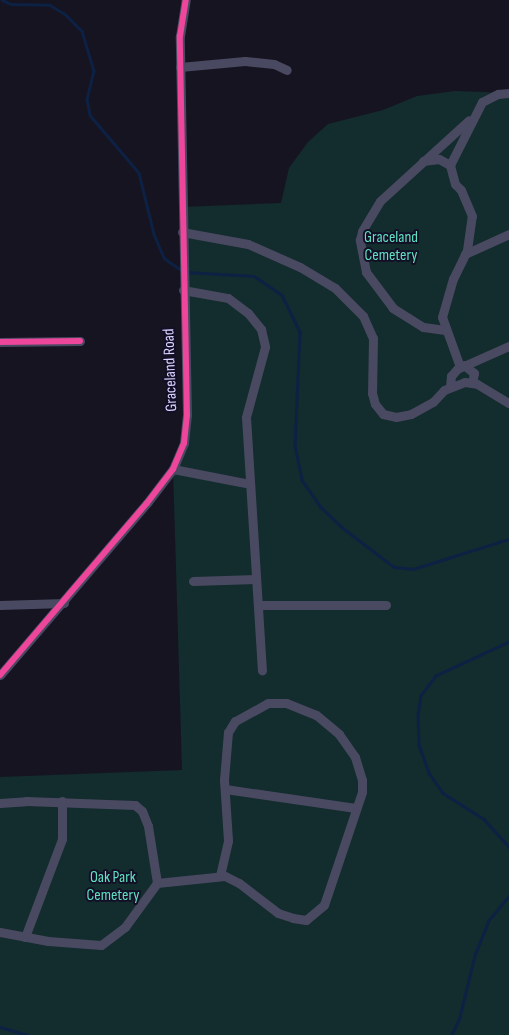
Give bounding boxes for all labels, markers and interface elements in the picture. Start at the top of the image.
park label: Graceland Cemetery [364,228,418,266]
street label: Graceland Road [160,328,182,412]
park label: Oak Park Cemetery [87,868,139,906]

